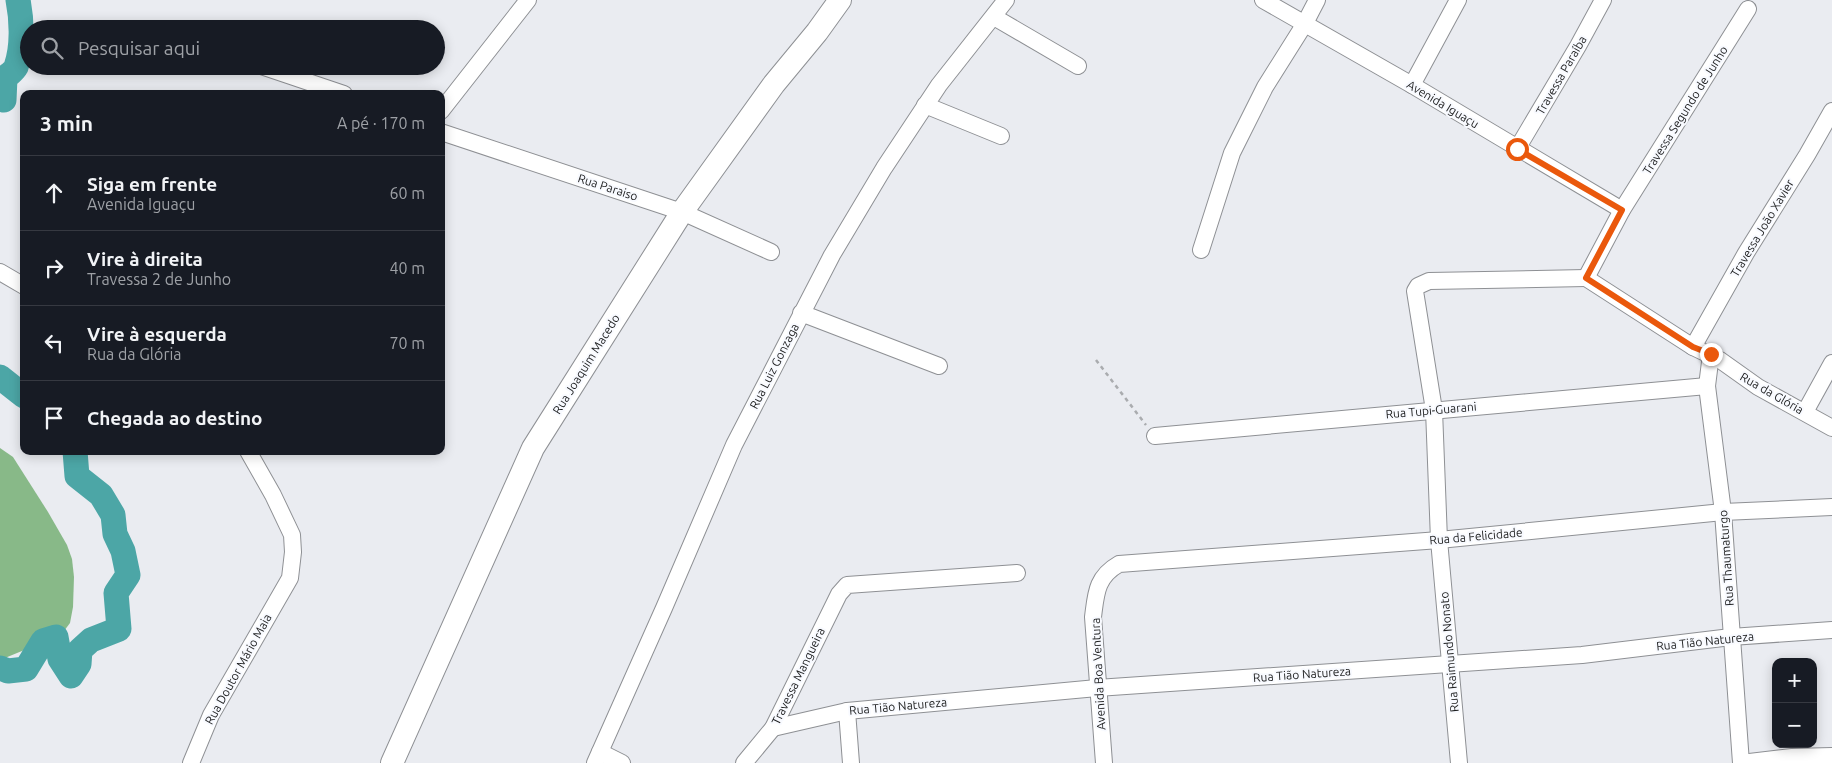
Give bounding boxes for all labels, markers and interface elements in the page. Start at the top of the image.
search box [20,20,445,75]
street label: Travessa Paraíba [1533,33,1589,117]
icon: search [38,34,66,62]
text: Pesquisar aqui [78,37,200,59]
street label: Travessa Segundo de Junho [1640,43,1730,177]
street label: Avenida Iguaçu [1405,78,1481,130]
text: 3 min [40,111,93,135]
text: A pé · 170 m [337,114,425,132]
route start [1506,138,1529,161]
street label: Rua Paraiso [576,171,640,203]
text: Siga em frente [87,173,217,195]
street label: Travessa João Xavier [1728,177,1796,279]
icon: ahead [40,179,68,207]
text: 60 m [389,184,425,202]
text: Avenida Iguaçu [87,195,195,213]
text: Vire à direita [87,248,203,270]
icon: right [40,254,68,282]
text: 40 m [389,259,425,277]
text: Travessa 2 de Junho [87,270,231,288]
street label: Rua Joaquim Macedo [550,312,622,416]
street label: Rua Luiz Gonzaga [747,321,801,411]
text: Vire à esquerda [87,323,227,345]
icon: left [40,329,68,357]
text: 70 m [389,334,425,352]
route end [1700,343,1723,366]
text: Rua da Glória [87,345,182,363]
street label: Rua da Glória [1738,370,1806,416]
street label: Rua Tupi-Guarani [1385,400,1477,420]
icon: arrive [40,404,68,432]
text: Chegada ao destino [87,407,263,429]
street label: Rua Thaumaturgo [1716,509,1736,607]
street label: Rua da Felicidade [1429,525,1523,547]
street label: Rua Raimundo Nonato [1437,591,1461,713]
street label: Rua Doutor Mário Maia [202,612,274,726]
street label: Avenida Boa Ventura [1089,618,1107,730]
street label: Travessa Mangueira [769,625,827,727]
street label: Rua Tião Natureza [1656,629,1754,653]
map controls [1772,658,1817,748]
button: + [1772,658,1817,703]
street label: Rua Tião Natureza [1253,664,1351,684]
street label: Rua Tião Natureza [849,695,947,717]
button: − [1772,703,1817,748]

